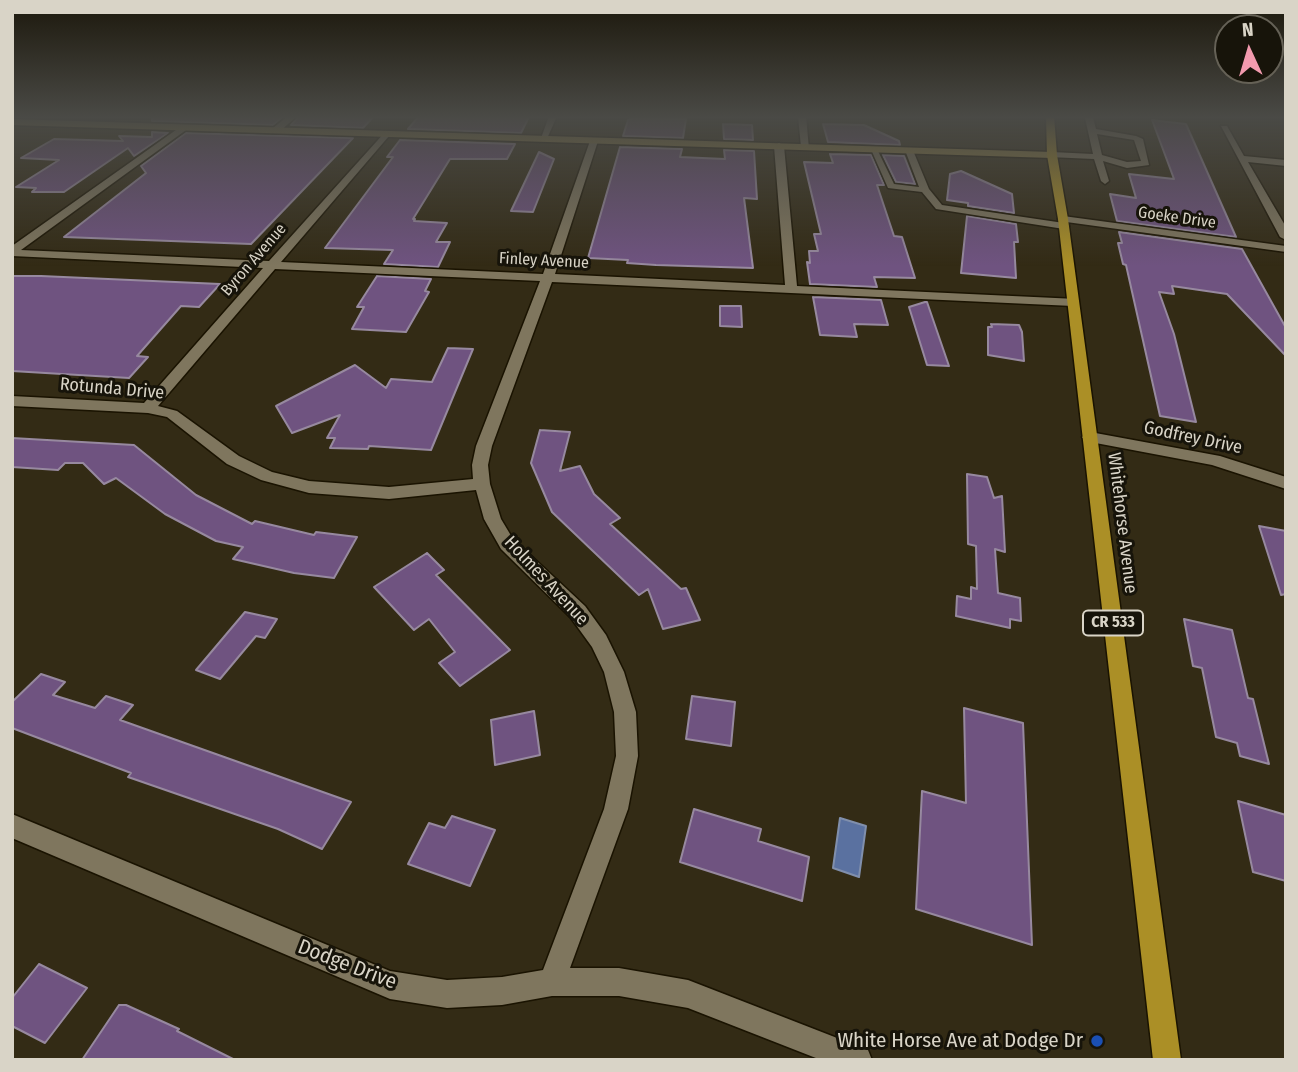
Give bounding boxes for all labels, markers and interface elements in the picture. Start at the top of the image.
north arrow [1214,14,1284,84]
text: N [1241,18,1254,41]
street label: Goeke Drive [1137,203,1217,233]
street label: Byron Avenue [217,220,291,300]
street label: Finley Avenue [499,249,589,273]
street label: Rotunda Drive [59,374,165,404]
street label: Godfrey Drive [1142,417,1244,459]
street label: Whitehorse Avenue [1103,451,1141,595]
street label: Holmes Avenue [499,532,593,630]
road number: CR 533 [1083,610,1143,636]
street label: Dodge Drive [294,935,400,995]
place label: White Horse Ave at Dodge Dr [837,1028,1083,1054]
marker: White Horse Ave at Dodge Dr [1089,1033,1105,1049]

